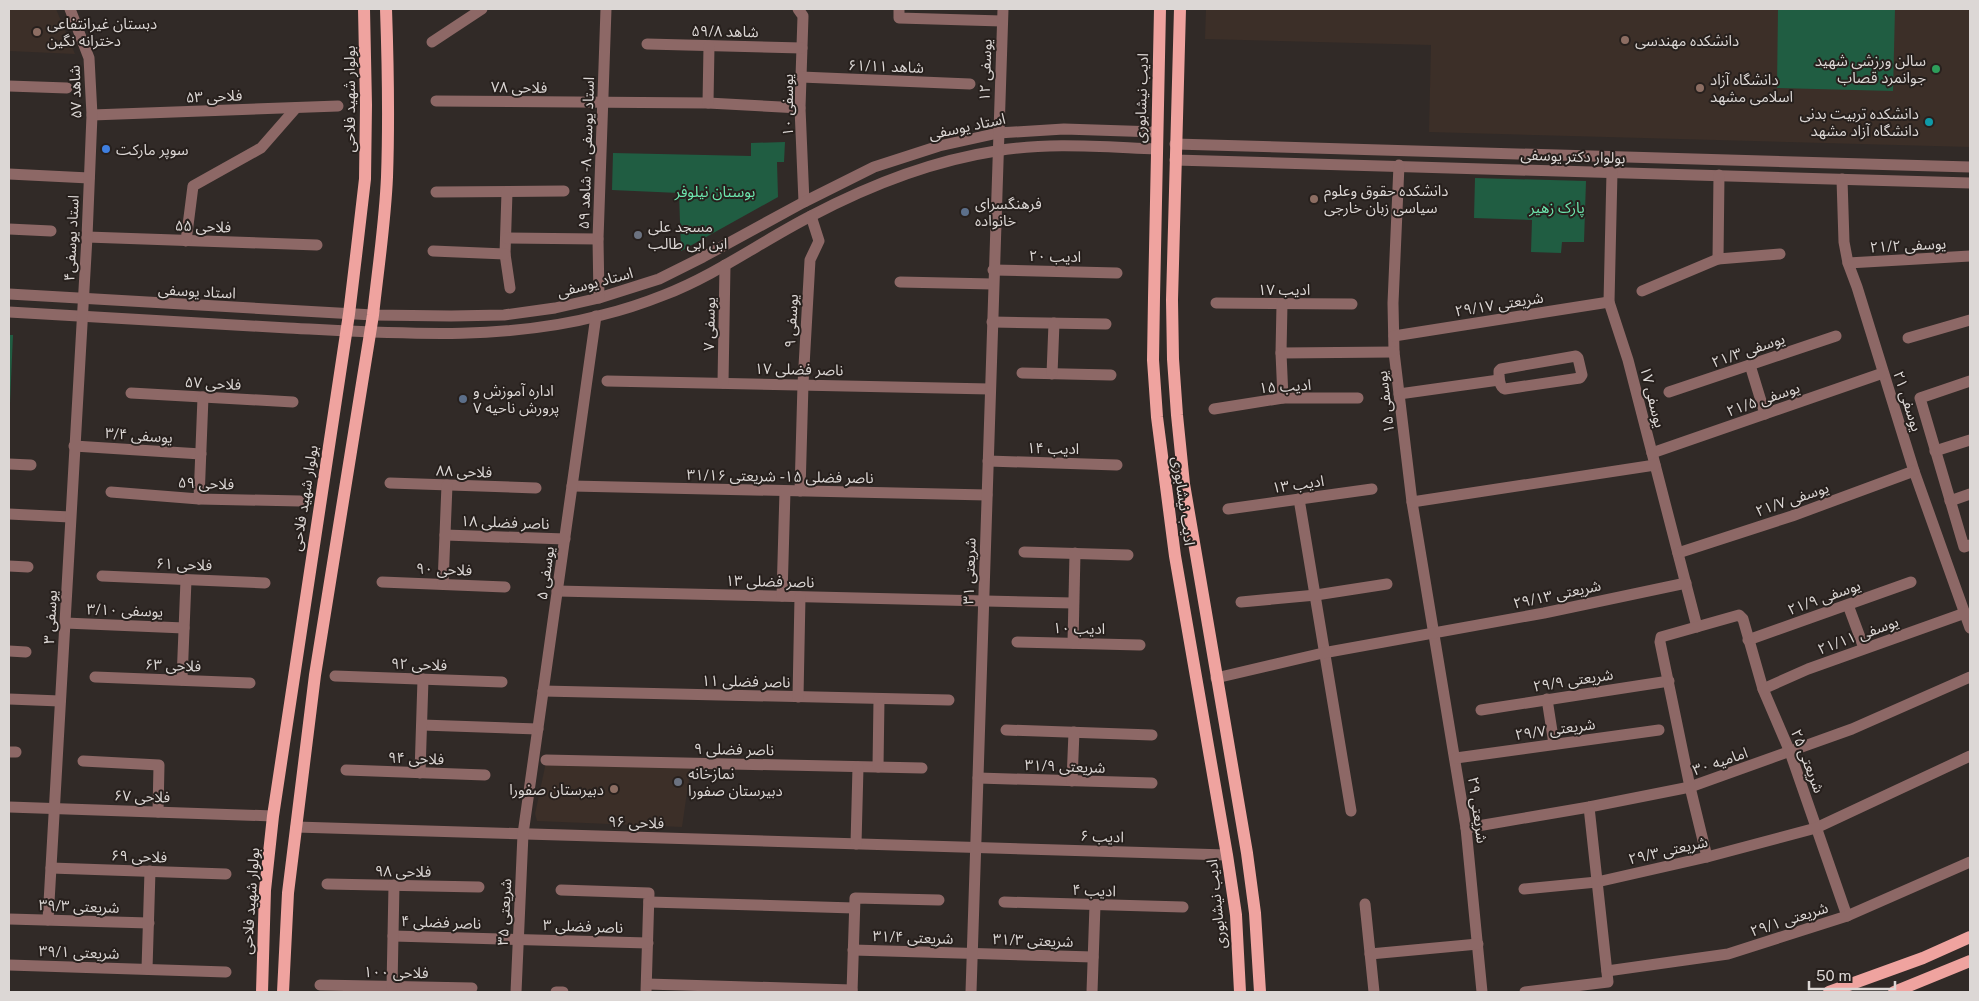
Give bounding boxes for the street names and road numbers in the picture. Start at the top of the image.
street label: شاهد ۵۹/۸ [691,22,759,40]
street label: یوسفی ۱۲ [975,38,996,102]
street label: بولوار شهید فلاحی [341,46,359,152]
street label: ادیب نیشابوری [1131,53,1152,143]
street label: شاهد ۶۱/۱۱ [848,56,924,76]
street label: شاهد ۵۷ [66,65,84,119]
street label: یوسفی ۱۰ [779,74,797,136]
street label: استاد یوسفی ۸ - شاهد ۵۹ [575,77,598,230]
street label: فلاحی ۷۸ [491,78,548,97]
street label: فلاحی ۵۳ [186,87,243,106]
street label: استاد یوسفی [927,110,1007,143]
street label: بولوار دکتر یوسفی [1520,146,1626,167]
street label: استاد یوسفی۴ [60,194,83,282]
street label: فلاحی ۵۵ [174,217,232,236]
street label: یوسفی ۲۱/۲ [1869,235,1947,256]
street label: ادیب ۲۰ [1029,247,1081,265]
street label: استاد یوسفی [555,264,635,301]
street label: استاد یوسفی [158,280,236,303]
street label: ادیب ۱۷ [1258,281,1310,298]
street label: شریعتی ۲۹/۱۷ [1454,289,1545,320]
street label: یوسفی ۹ [781,294,802,348]
street label: یوسفی ۷ [700,297,719,351]
street label: یوسفی ۲۱/۳ [1709,330,1787,371]
street label: ناصر فضلی ۱۷ [754,360,844,379]
street label: یوسفی ۱۷ [1636,365,1669,430]
street label: یوسفی ۲۱ [1889,369,1926,434]
street label: یوسفی ۱۵ [1373,370,1398,434]
street label: فلاحی ۵۷ [184,373,242,394]
street label: ادیب ۱۵ [1258,376,1312,397]
street label: یوسفی ۲۱/۵ [1724,379,1802,420]
street label: یوسفی ۳/۴ [104,424,173,447]
street label: ادیب ۱۴ [1027,439,1079,457]
street label: بولوار شهید فلاحی [287,444,322,552]
street label: ادیب نیشابوری [1168,455,1199,547]
street label: فلاحی ۸۸ [435,462,493,481]
street label: ناصر فضلی ۱۵ - شریعتی ۳۱/۱۶ [686,466,874,487]
street label: ادیب ۱۳ [1271,472,1325,496]
street label: فلاحی ۵۹ [177,474,235,493]
street label: یوسفی ۲۱/۷ [1753,479,1831,520]
street label: ناصر فضلی ۱۸ [460,512,550,533]
street label: شریعتی ۳۱ [959,537,980,605]
street label: یوسفی ۵ [533,545,558,601]
street label: فلاحی ۶۱ [155,555,213,574]
street label: فلاحی ۹۰ [415,560,473,579]
street label: ناصر فضلی ۱۳ [725,572,815,591]
street label: شریعتی ۲۹/۱۳ [1511,576,1603,613]
street label: یوسفی ۲۱/۹ [1785,576,1863,619]
street label: یوسفی ۳ [40,590,61,644]
street label: یوسفی ۳/۱۰ [86,600,163,621]
street label: یوسفی ۲۱/۱۱ [1815,612,1901,658]
street label: ادیب ۱۰ [1053,619,1105,637]
street label: فلاحی ۹۲ [390,655,448,674]
street label: فلاحی ۶۳ [144,656,202,675]
street label: شریعتی ۲۹/۹ [1532,665,1615,696]
street label: ناصر فضلی ۱۱ [701,672,791,691]
street label: شریعتی ۲۹/۷ [1514,715,1597,744]
street label: شریعتی ۲۵ [1787,727,1828,796]
street label: ناصر فضلی ۹ [694,740,774,759]
street label: امامیه ۳۰ [1690,744,1750,778]
street label: فلاحی ۹۴ [387,749,445,768]
street label: شریعتی ۳۱/۹ [1024,756,1106,777]
street label: شریعتی ۲۹ [1464,776,1491,845]
street label: فلاحی ۶۷ [113,787,171,806]
street label: فلاحی ۹۶ [607,813,665,832]
street label: ادیب ۶ [1080,827,1124,846]
street label: شریعتی ۲۹/۳ [1627,833,1710,868]
street label: فلاحی ۶۹ [110,847,168,866]
street label: بولوار شهید فلاحی [238,847,263,955]
street label: ادیب نیشابوری [1203,858,1230,950]
street label: فلاحی ۹۸ [375,862,432,881]
street label: شریعتی ۳۵ [494,878,515,946]
street label: ادیب ۴ [1072,881,1116,900]
street label: شریعتی ۳۹/۳ [38,896,120,917]
street label: شریعتی ۲۹/۱ [1748,898,1831,941]
street label: ناصر فضلی ۴ [401,912,481,933]
street label: ناصر فضلی ۳ [543,916,623,937]
street label: شریعتی ۳۱/۴ [872,927,954,948]
street label: شریعتی ۳۱/۳ [992,930,1074,951]
street label: شریعتی ۳۹/۱ [38,942,120,963]
street label: فلاحی ۱۰۰ [363,963,429,982]

